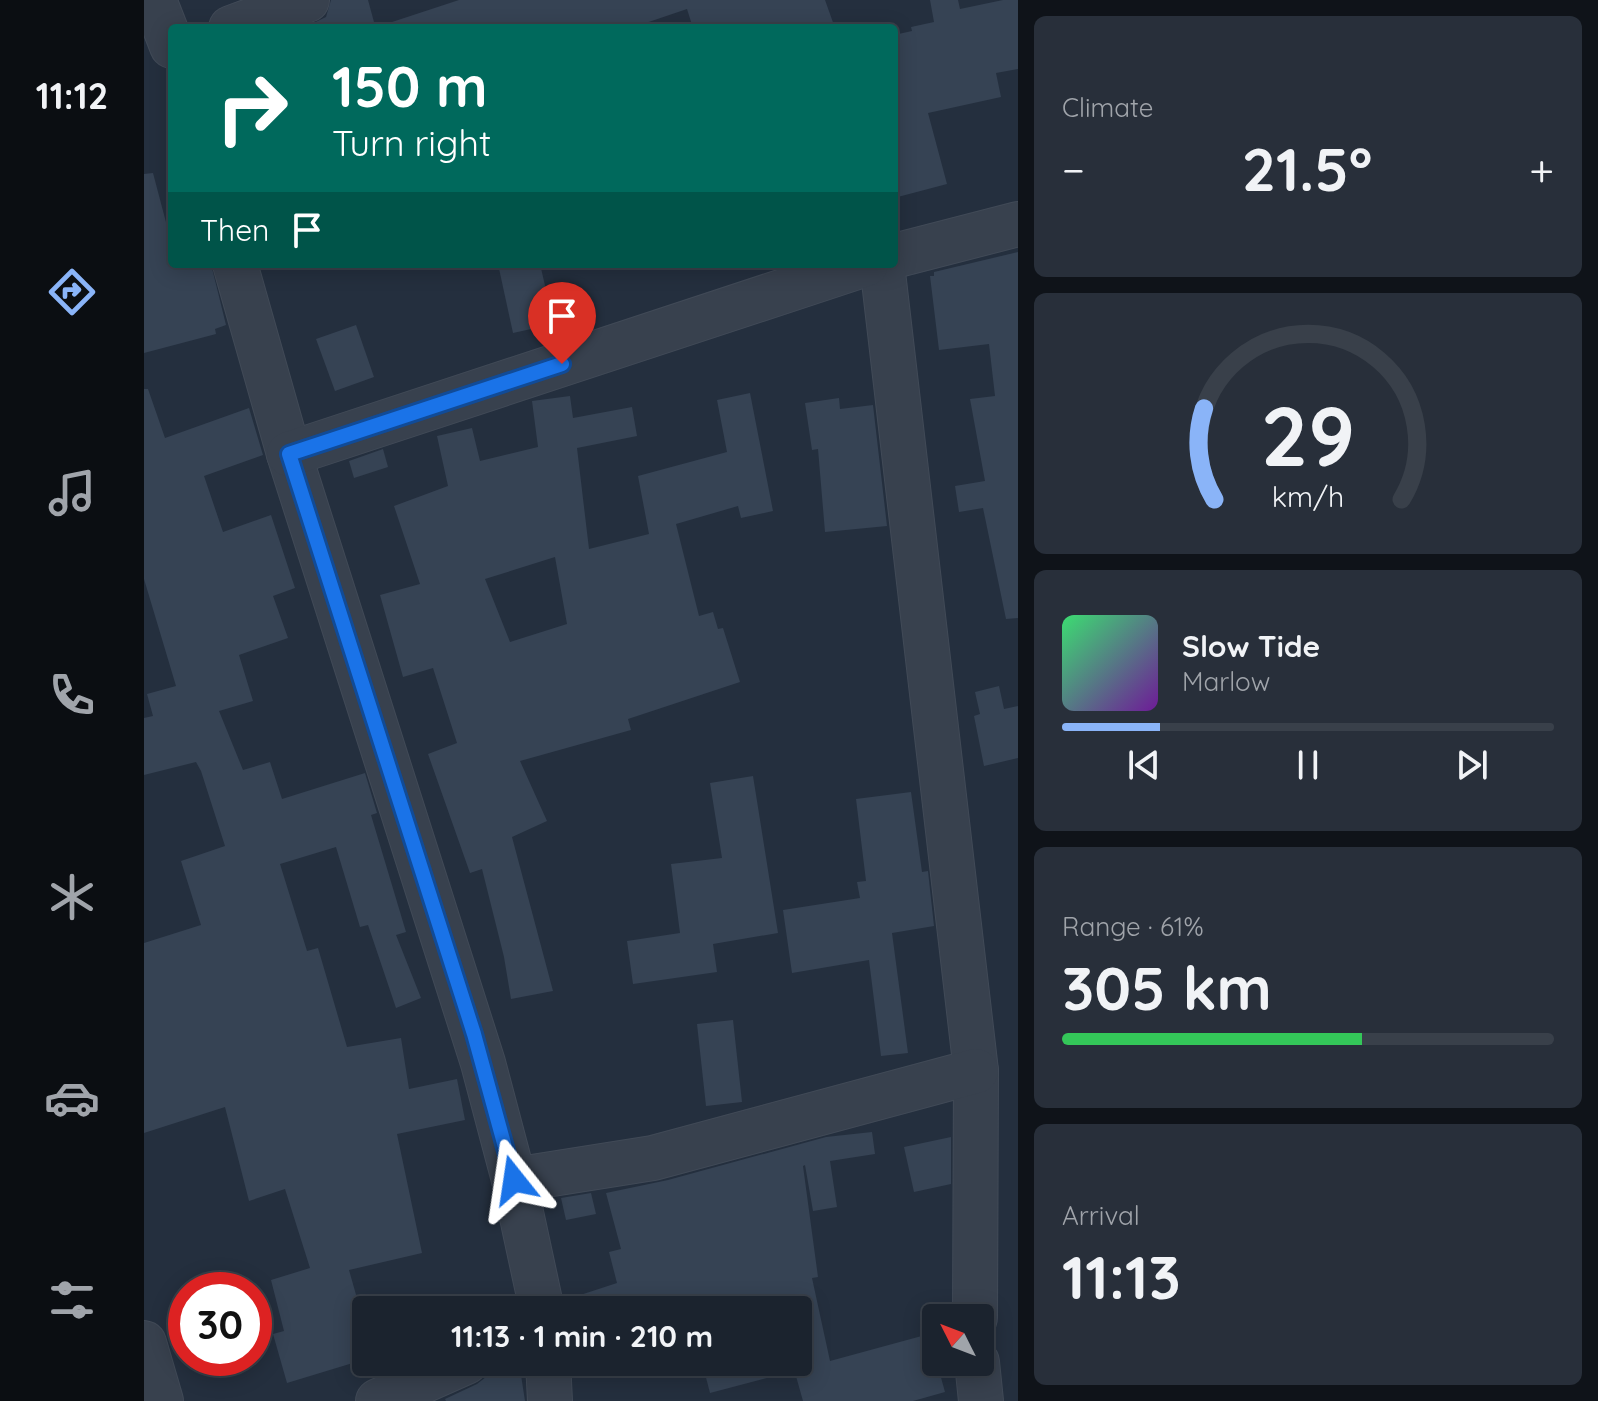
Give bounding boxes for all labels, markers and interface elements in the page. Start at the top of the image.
text: 150 m [332,51,488,121]
icon: right [200,56,304,160]
text: 11:12 [36,73,108,118]
text: Climate [1062,91,1153,124]
text: Turn right [332,120,491,165]
text: 21.5° [1242,131,1372,206]
text: − [1062,142,1085,197]
text: + [1529,142,1554,197]
icon: arrive [285,208,329,252]
text: Then [200,211,269,249]
icon: directions [44,264,100,320]
pin [528,282,596,364]
icon: arrive [540,294,584,338]
text: 29 [1261,382,1355,486]
icon: music [44,465,100,521]
text: km/h [1272,478,1344,514]
text: Slow Tide [1182,627,1320,665]
text: Marlow [1182,665,1270,698]
icon: phone [44,667,100,723]
icon: previous [1122,743,1166,787]
icon: pause [1286,743,1330,787]
icon: next [1450,743,1494,787]
icon: climate [44,869,100,925]
text: Range · 61% [1062,910,1204,943]
text: 305 km [1062,950,1272,1025]
icon: car [44,1070,100,1126]
position arrow [472,1138,556,1222]
text: Arrival [1062,1199,1140,1232]
text: 11:13 [1062,1239,1181,1314]
icon: filters [44,1272,100,1328]
speed limit sign: 30 [168,1272,272,1376]
north arrow [922,1304,994,1376]
map controls [922,1304,994,1376]
text: 11:13 · 1 min · 210 m [451,1317,713,1355]

